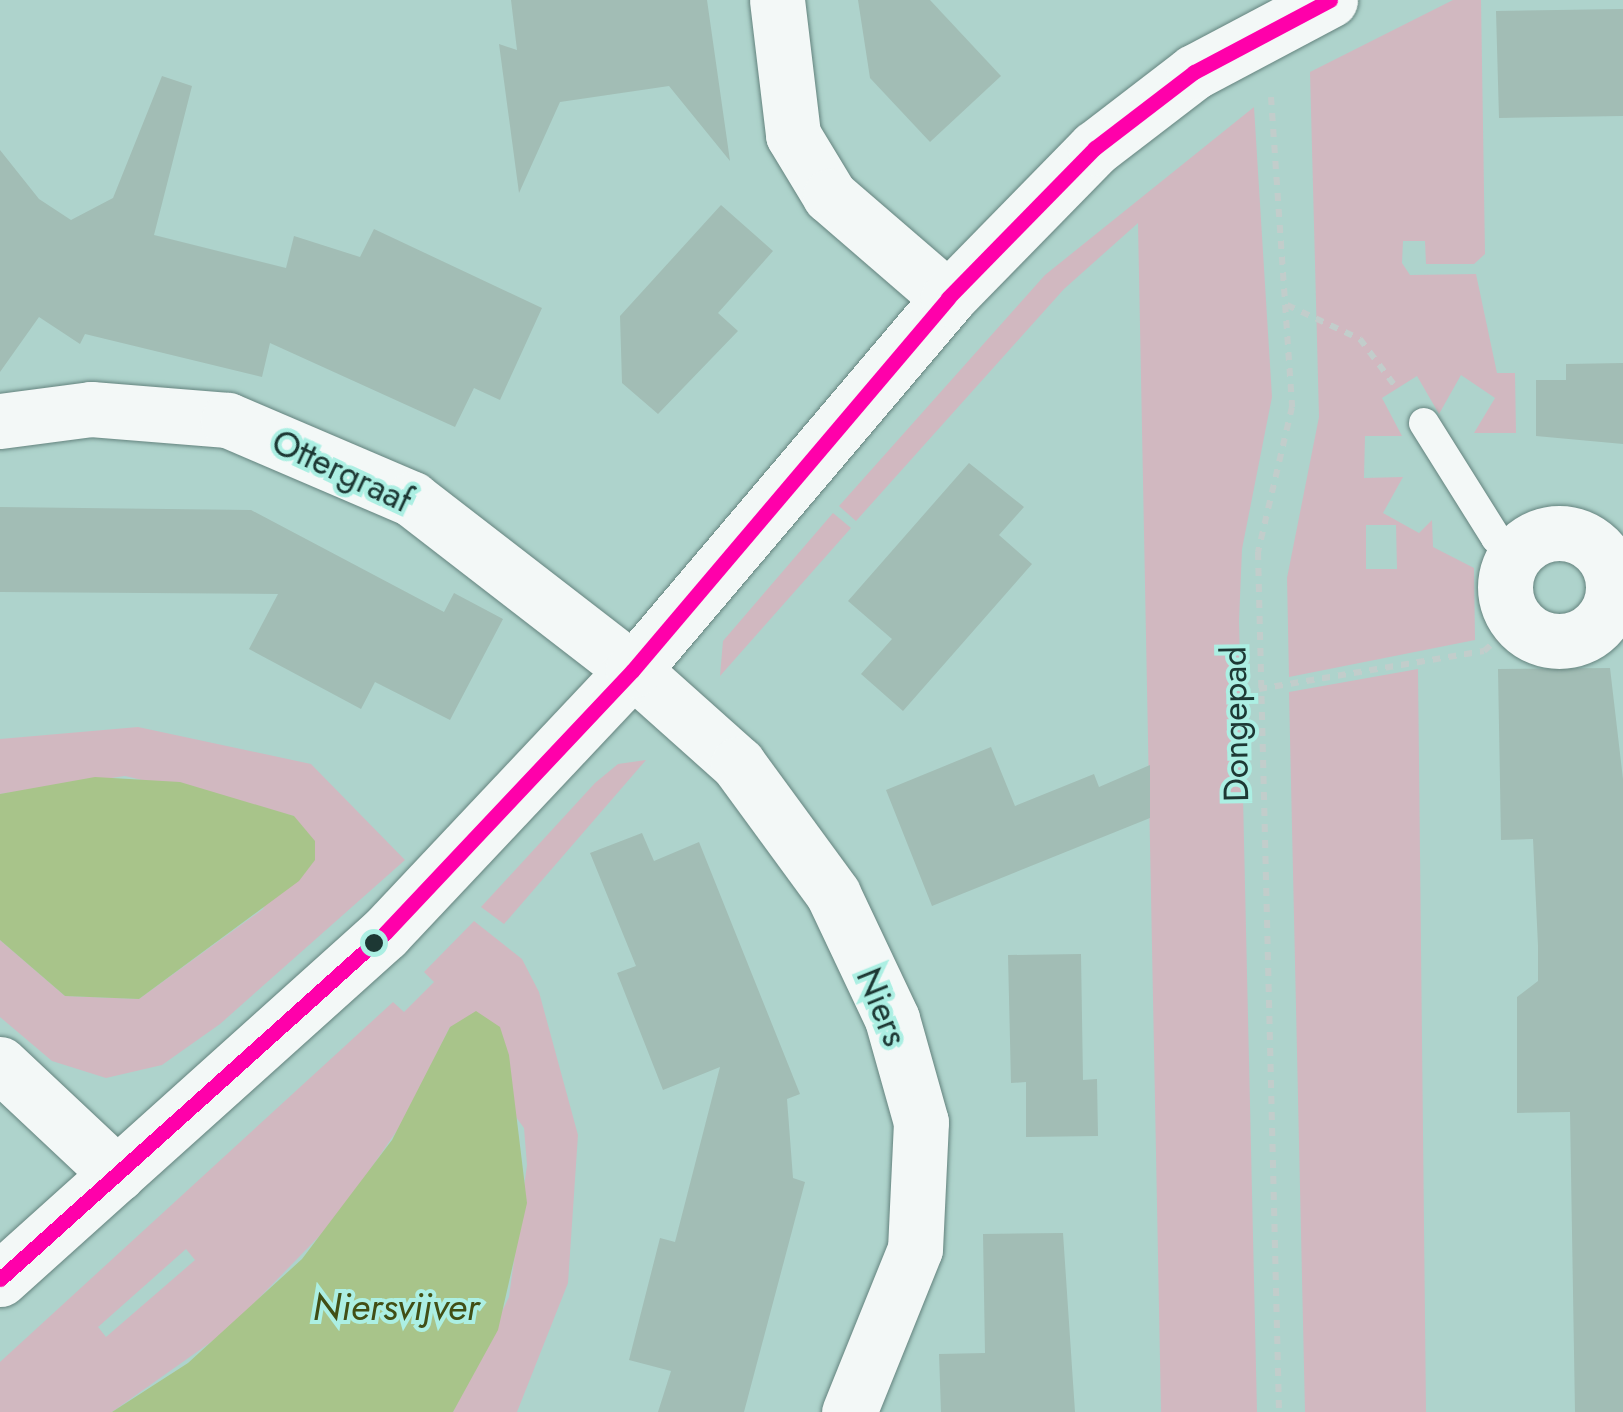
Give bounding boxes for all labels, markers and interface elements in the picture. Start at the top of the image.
street label: Ottergraaf [265,420,419,522]
street label: Dongepad [1213,646,1257,802]
unlabelled marker [364,933,384,953]
street label: Niers [847,962,917,1052]
water label: Niersvijver [313,1284,479,1330]

